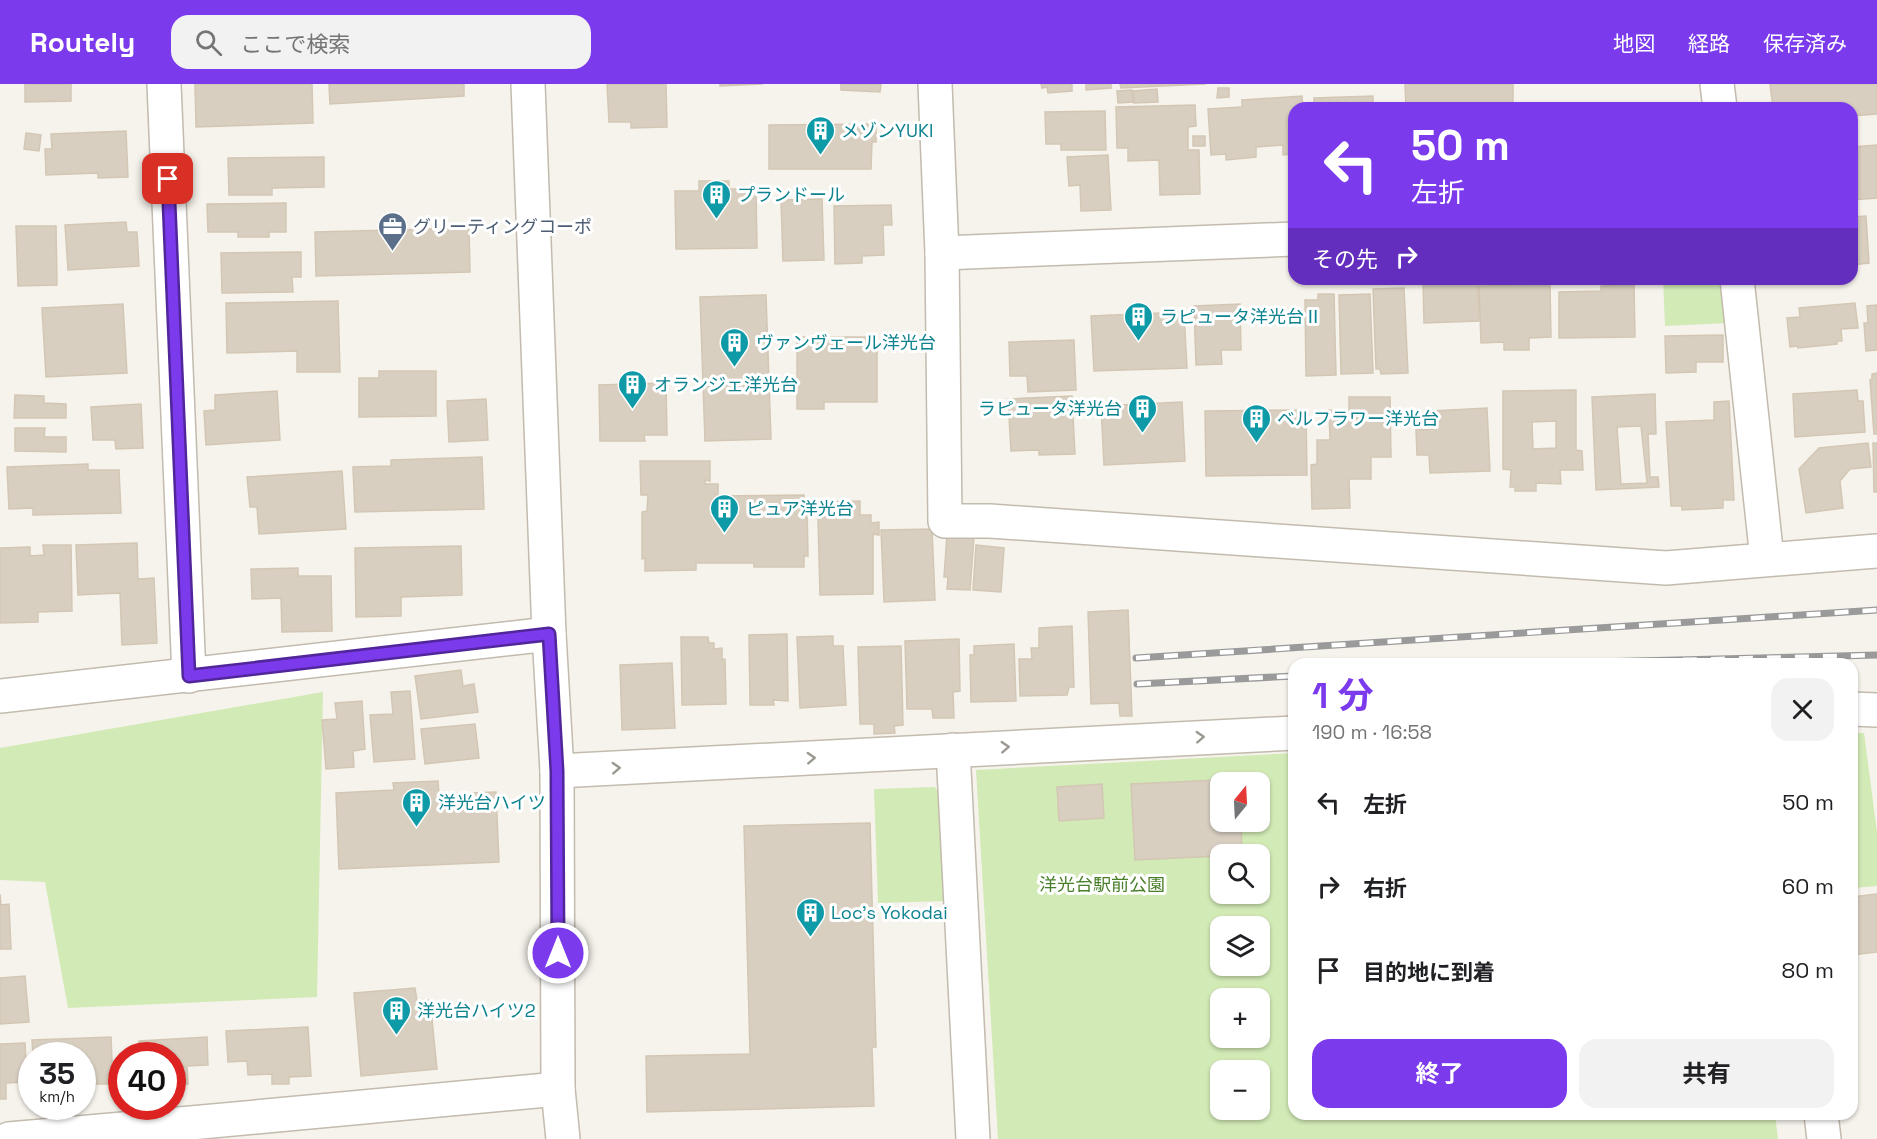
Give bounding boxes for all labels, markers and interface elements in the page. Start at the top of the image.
search box [171,15,591,69]
text: Routely [30,24,135,60]
icon: search [192,26,225,59]
text: ここで検索 [240,30,350,58]
text: 地図 [1613,30,1655,57]
text: 経路 [1688,30,1730,57]
text: 保存済み [1763,30,1847,57]
building icon: メゾンYUKI [804,114,836,156]
place label: メゾンYUKI [841,119,933,142]
text: 50 m [1411,119,1510,172]
icon: left [1312,126,1390,204]
pin [142,153,193,204]
icon: arrive [151,162,184,195]
text: 左折 [1411,175,1465,210]
building icon: プランドール [700,178,732,220]
place label: プランドール [737,183,845,206]
office icon: グリーティングコーポ [376,210,408,252]
place label: グリーティングコーポ [413,215,592,238]
icon: right [1390,240,1423,273]
text: その先 [1312,245,1378,273]
building icon: ラピュータ洋光台Ⅱ [1123,300,1155,342]
place label: ラピュータ洋光台Ⅱ [1160,305,1322,328]
building icon: ヴァンヴェール洋光台 [719,326,751,368]
place label: ヴァンヴェール洋光台 [756,331,936,354]
building icon: オランジェ洋光台 [617,368,649,410]
place label: オランジェ洋光台 [654,373,798,396]
building icon: ラピュータ洋光台 [1127,392,1159,434]
place label: ラピュータ洋光台 [978,397,1122,420]
building icon: ベルフラワー洋光台 [1240,402,1272,444]
place label: ベルフラワー洋光台 [1277,407,1439,430]
building icon: ピュア洋光台 [709,492,741,534]
place label: ピュア洋光台 [746,497,854,520]
text: 1 分 [1312,673,1373,719]
button: close [1771,678,1834,741]
text: 190 m · 16:58 [1312,719,1432,745]
one-way arrow [1195,731,1204,744]
one-way arrow [1001,741,1010,754]
one-way arrow [806,752,815,765]
one-way arrow [611,762,620,775]
north arrow [1210,772,1270,832]
map controls [1210,772,1270,1120]
building icon: 洋光台ハイツ [401,786,433,828]
icon: left [1312,786,1345,819]
text: 50 m [1782,788,1834,816]
text: 左折 [1363,790,1407,818]
place label: 洋光台ハイツ [438,791,546,814]
button: search [1210,844,1270,904]
icon: right [1312,870,1345,903]
text: 60 m [1782,872,1834,900]
park label: 洋光台駅前公園 [1039,873,1165,896]
text: 右折 [1363,874,1407,902]
building icon: Loc's Yokodai [794,896,826,938]
place label: Loc's Yokodai [831,901,948,924]
button: layers [1210,916,1270,976]
position arrow [526,921,590,985]
icon: arrive [1312,954,1345,987]
text: 80 m [1782,956,1834,984]
text: 目的地に到着 [1363,958,1495,986]
button: + [1210,988,1270,1048]
building icon: 洋光台ハイツ2 [380,994,412,1036]
place label: 洋光台ハイツ2 [417,999,536,1022]
button: 終了 [1312,1039,1567,1108]
button: 共有 [1579,1039,1834,1108]
speed limit sign: 40 [108,1042,186,1120]
text: 35 [39,1054,75,1093]
button: − [1210,1060,1270,1120]
text: km/h [39,1087,75,1106]

